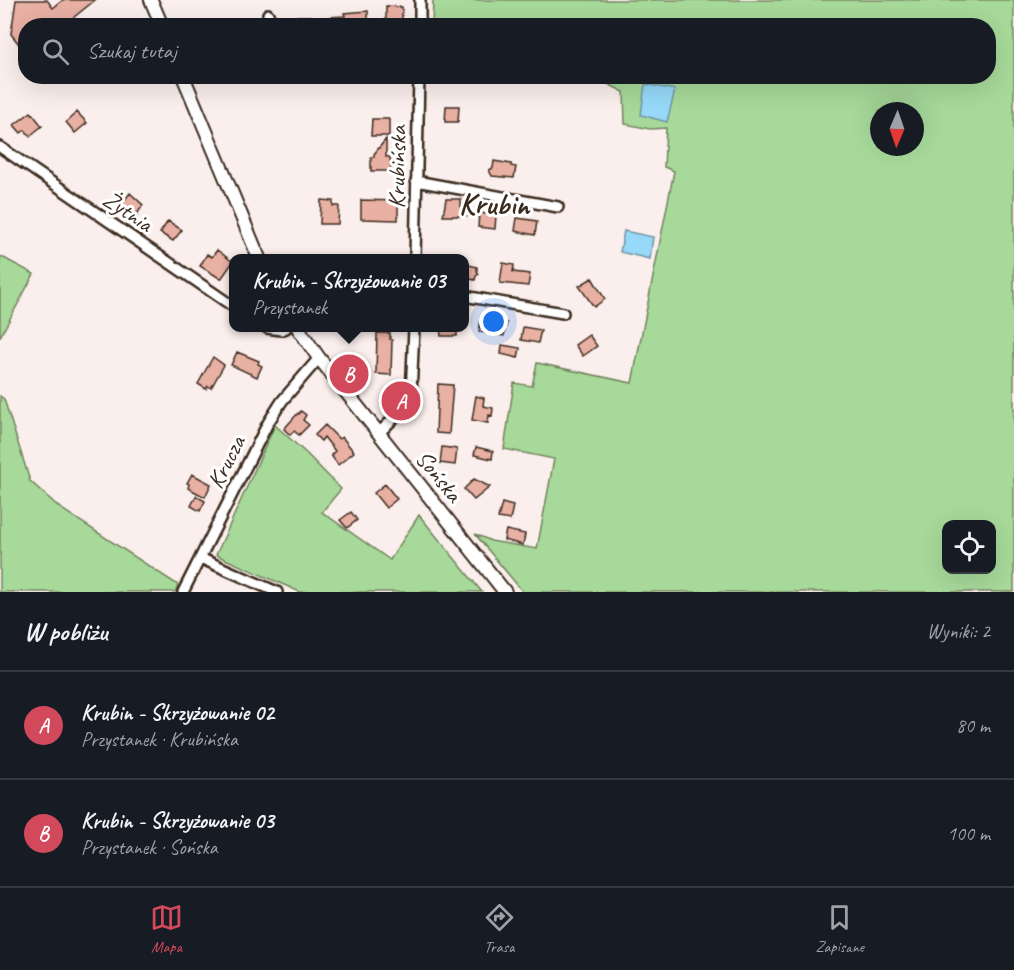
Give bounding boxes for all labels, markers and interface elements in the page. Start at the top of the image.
search box [18,18,996,84]
icon: search [39,35,72,68]
text: Szukaj tutaj [87,37,177,65]
north arrow [870,102,924,156]
street label: Krubińska [381,124,413,209]
street label: Żytnia [97,184,160,239]
district label: Krubin [459,185,531,223]
popup [229,254,469,332]
text: Krubin - Skrzyżowanie 03 [253,267,445,295]
text: Przystanek [253,295,327,320]
your location [479,307,508,336]
pin: B [330,352,368,397]
pin: A [382,378,420,424]
street label: Krucza [200,429,252,493]
street label: Sońska [409,444,470,509]
map controls [942,520,996,574]
button: locate [942,520,996,574]
text: W pobliżu [24,615,107,648]
text: Wyniki: 2 [927,619,990,644]
text: Krubin - Skrzyżowanie 02 [81,699,274,727]
text: A [38,713,49,738]
text: 80 m [956,713,990,738]
text: Przystanek · Krubińska [81,727,238,752]
text: Krubin - Skrzyżowanie 03 [81,807,274,835]
text: B [38,821,49,846]
text: 100 m [947,821,990,846]
text: Przystanek · Sońska [81,835,217,860]
tab: Mapa [150,901,183,957]
tab: Trasa [483,901,516,957]
tab: Zapisane [816,901,864,957]

